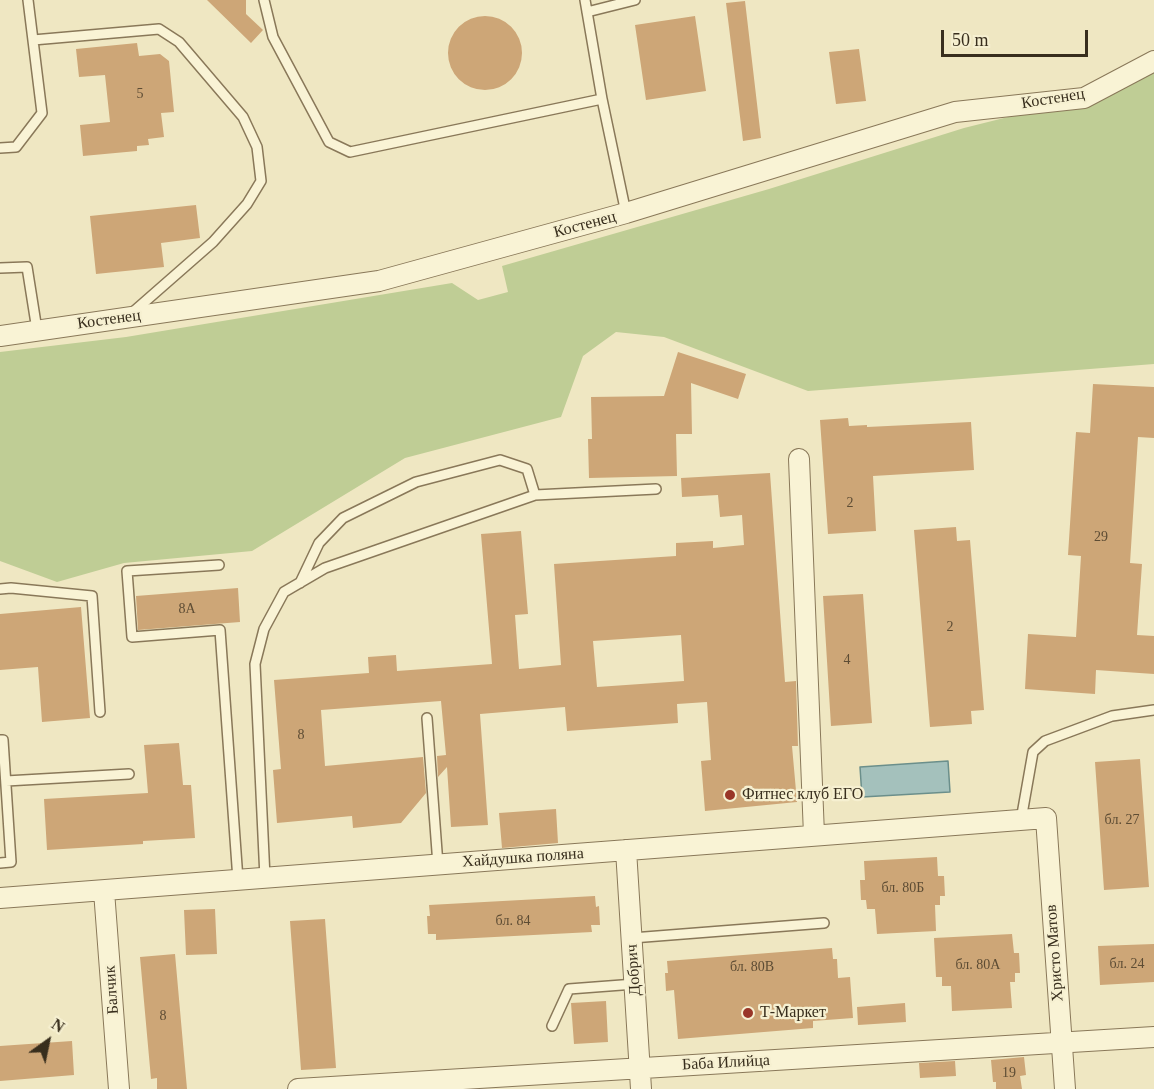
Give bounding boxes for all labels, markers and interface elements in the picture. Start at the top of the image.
scale bar [944,18,1091,56]
text: 50 m [952,30,989,50]
street label: Костенец [1020,85,1086,113]
house number: 5 [136,86,144,102]
street label: Костенец [552,207,618,243]
street label: Костенец [76,306,142,334]
house number: 2 [846,495,854,511]
house number: 29 [1094,529,1108,545]
house number: 8A [178,601,196,617]
house number: 2 [946,619,954,635]
house number: 4 [843,652,850,668]
house number: 8 [298,727,304,743]
place label: Фитнес клуб ЕГО [742,785,863,805]
marker: Фитнес клуб ЕГО [723,788,737,802]
house number: бл. 27 [1105,812,1139,828]
street label: Хайдушка поляна [462,844,584,872]
house number: бл. 80Б [882,880,924,896]
street label: Христо Матов [1042,904,1068,1002]
house number: бл. 84 [496,913,530,929]
street label: Добрич [623,944,645,996]
house number: бл. 24 [1110,956,1144,972]
house number: бл. 80А [956,957,1000,973]
house number: бл. 80В [730,959,774,975]
street label: Балчик [101,965,123,1015]
place label: Т-Маркет [760,1003,826,1023]
marker: Т-Маркет [741,1006,755,1020]
house number: 8 [160,1008,166,1024]
north arrow [18,1011,78,1071]
text: N [49,1015,68,1036]
street label: Баба Илийца [682,1051,770,1075]
house number: 19 [1002,1065,1016,1081]

